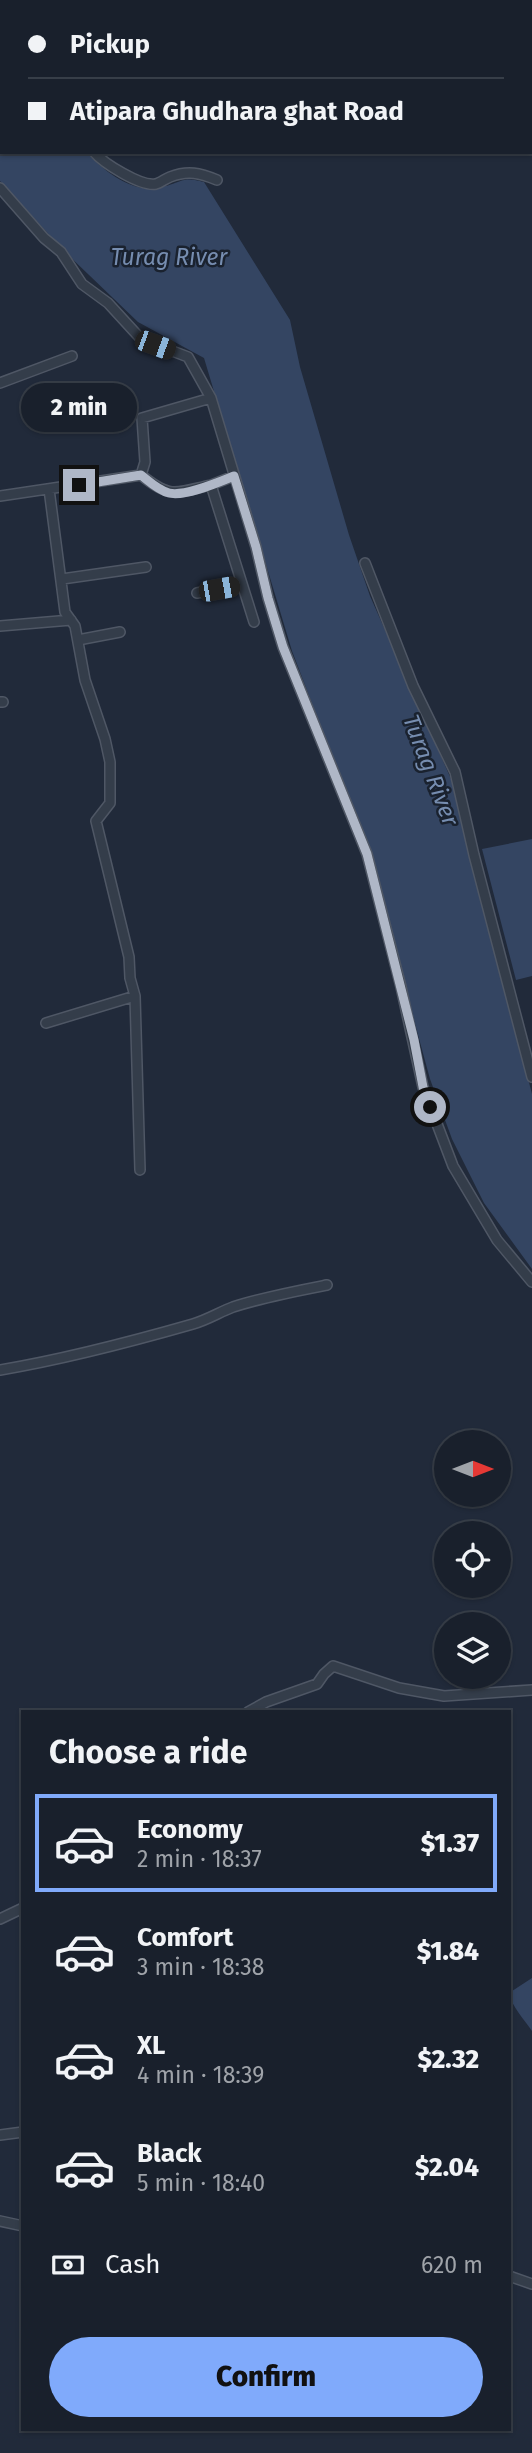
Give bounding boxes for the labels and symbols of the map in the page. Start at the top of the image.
water label: Turag River [111,243,228,271]
car [132,328,179,362]
callout: 2 min [21,384,137,433]
route end [63,469,95,501]
car [197,575,242,603]
water label: Turag River [397,711,465,831]
route start [414,1091,446,1123]
north arrow [434,1430,511,1507]

